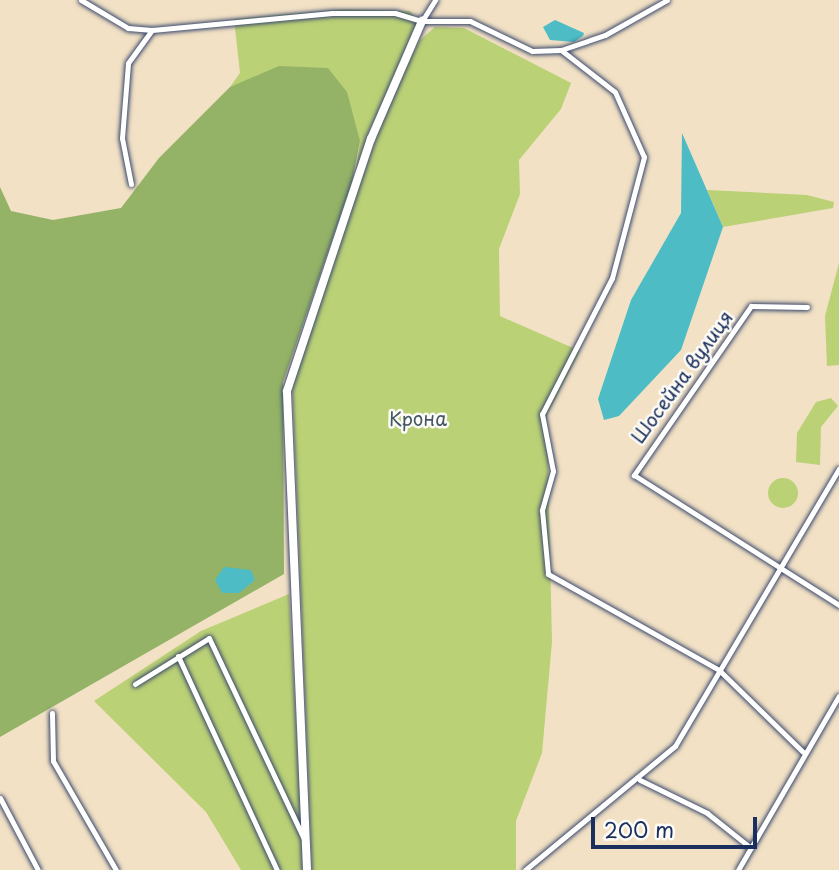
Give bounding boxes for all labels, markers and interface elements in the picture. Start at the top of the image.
street label: Шосейна вулиця [626,306,738,448]
park label: Крона [389,408,447,430]
scale bar [594,804,760,848]
text: 200 m [604,813,674,845]

